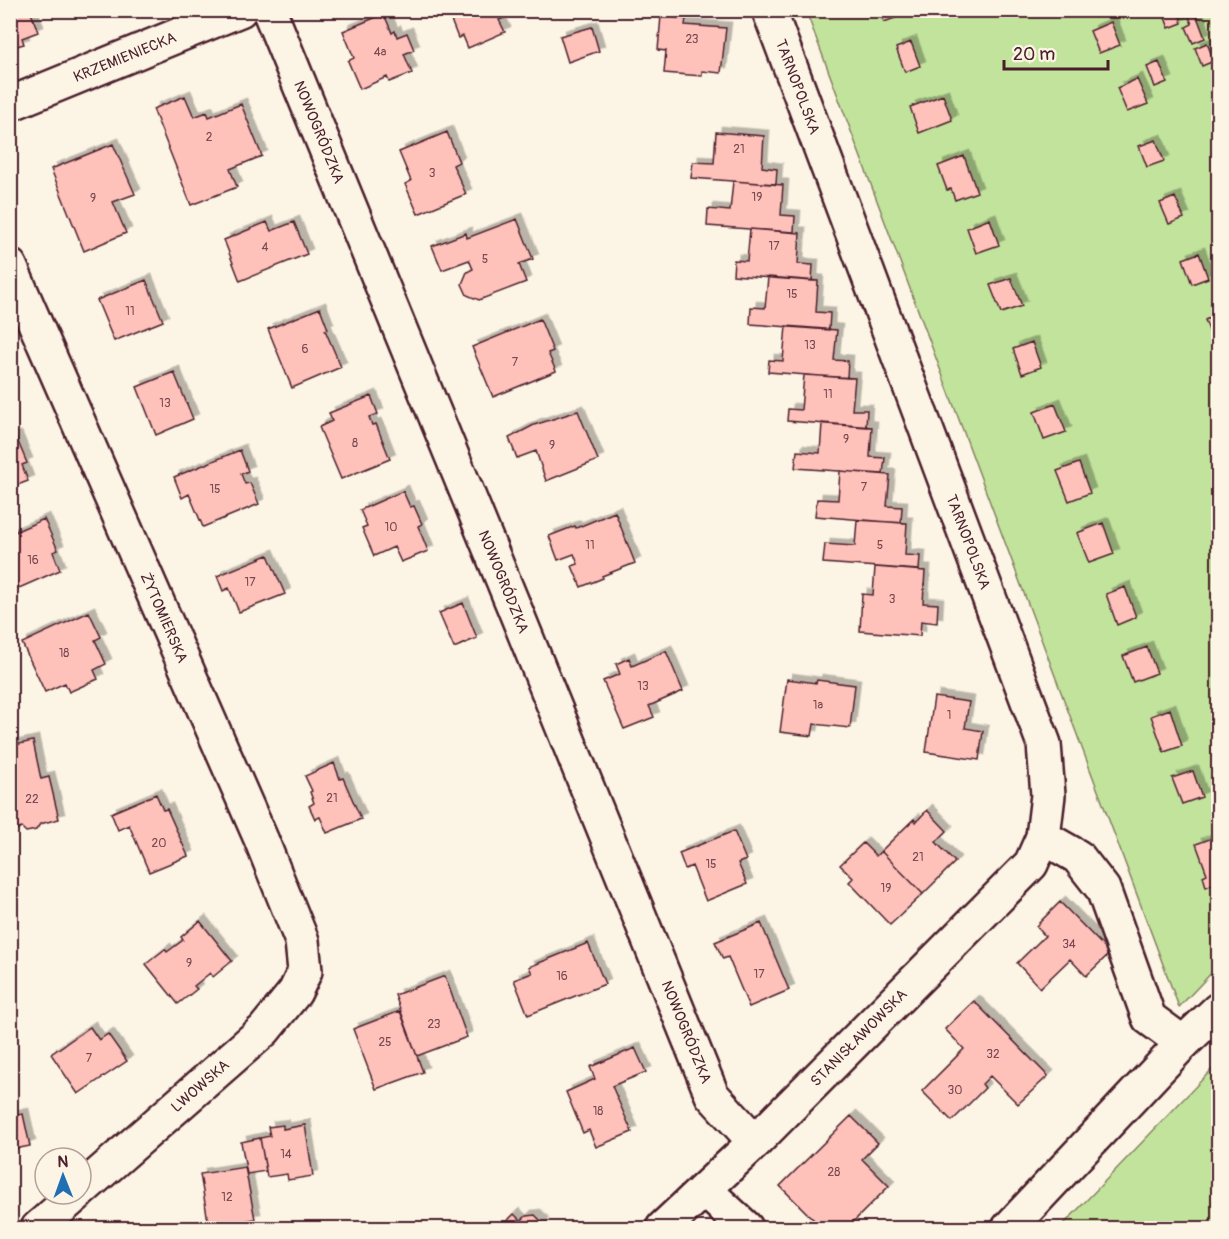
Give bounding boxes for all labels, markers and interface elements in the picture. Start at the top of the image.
street label: KRZEMIENIECKA [71,28,179,87]
house number: 23 [685,32,699,47]
scale bar [1004,33,1108,71]
street label: TARNOPOLSKA [771,37,824,137]
text: 20 m [1013,43,1055,66]
house number: 4a [374,45,387,60]
street label: NOWOGRÓDZKA [289,78,348,187]
house number: 2 [206,130,213,145]
house number: 21 [733,142,745,157]
house number: 3 [429,166,436,181]
house number: 19 [752,190,762,205]
house number: 9 [90,191,96,206]
house number: 17 [768,239,780,254]
house number: 4 [262,240,269,255]
house number: 5 [482,252,488,267]
house number: 15 [786,287,798,302]
house number: 11 [125,304,135,319]
house number: 13 [804,338,816,353]
house number: 6 [302,342,309,357]
house number: 7 [512,355,519,370]
house number: 11 [823,387,833,402]
house number: 13 [159,396,171,411]
house number: 9 [843,432,849,447]
house number: 8 [352,436,358,451]
house number: 9 [549,438,555,453]
house number: 7 [861,480,868,495]
house number: 15 [209,482,221,497]
street label: TARNOPOLSKA [941,492,994,592]
house number: 10 [385,520,397,535]
street label: NOWOGRÓDZKA [474,528,533,636]
house number: 11 [585,538,595,553]
house number: 5 [877,538,883,553]
house number: 16 [27,553,39,568]
street label: ŻYTOMIERSKA [136,570,192,666]
house number: 17 [244,575,256,590]
house number: 3 [889,592,896,607]
house number: 18 [59,646,69,661]
house number: 13 [637,679,649,694]
house number: 1a [813,698,824,713]
house number: 1 [947,708,951,723]
house number: 21 [326,791,338,806]
house number: 22 [25,792,39,807]
house number: 20 [152,836,166,851]
house number: 21 [912,850,924,865]
house number: 15 [705,857,717,872]
house number: 19 [881,881,891,896]
house number: 34 [1062,937,1076,952]
house number: 9 [186,956,192,971]
house number: 17 [753,967,765,982]
house number: 16 [556,969,568,984]
street label: NOWOGRÓDZKA [657,978,715,1087]
street label: STANISŁAWOWSKA [807,985,912,1091]
house number: 23 [427,1017,441,1032]
house number: 25 [378,1035,392,1050]
house number: 32 [986,1047,1000,1062]
house number: 7 [86,1051,93,1066]
street label: LWOWSKA [167,1056,234,1117]
house number: 30 [948,1083,962,1098]
house number: 18 [593,1104,603,1119]
north arrow [33,1146,93,1206]
house number: 14 [280,1147,292,1162]
text: N [57,1152,69,1172]
house number: 28 [828,1165,840,1180]
house number: 12 [221,1190,233,1205]

